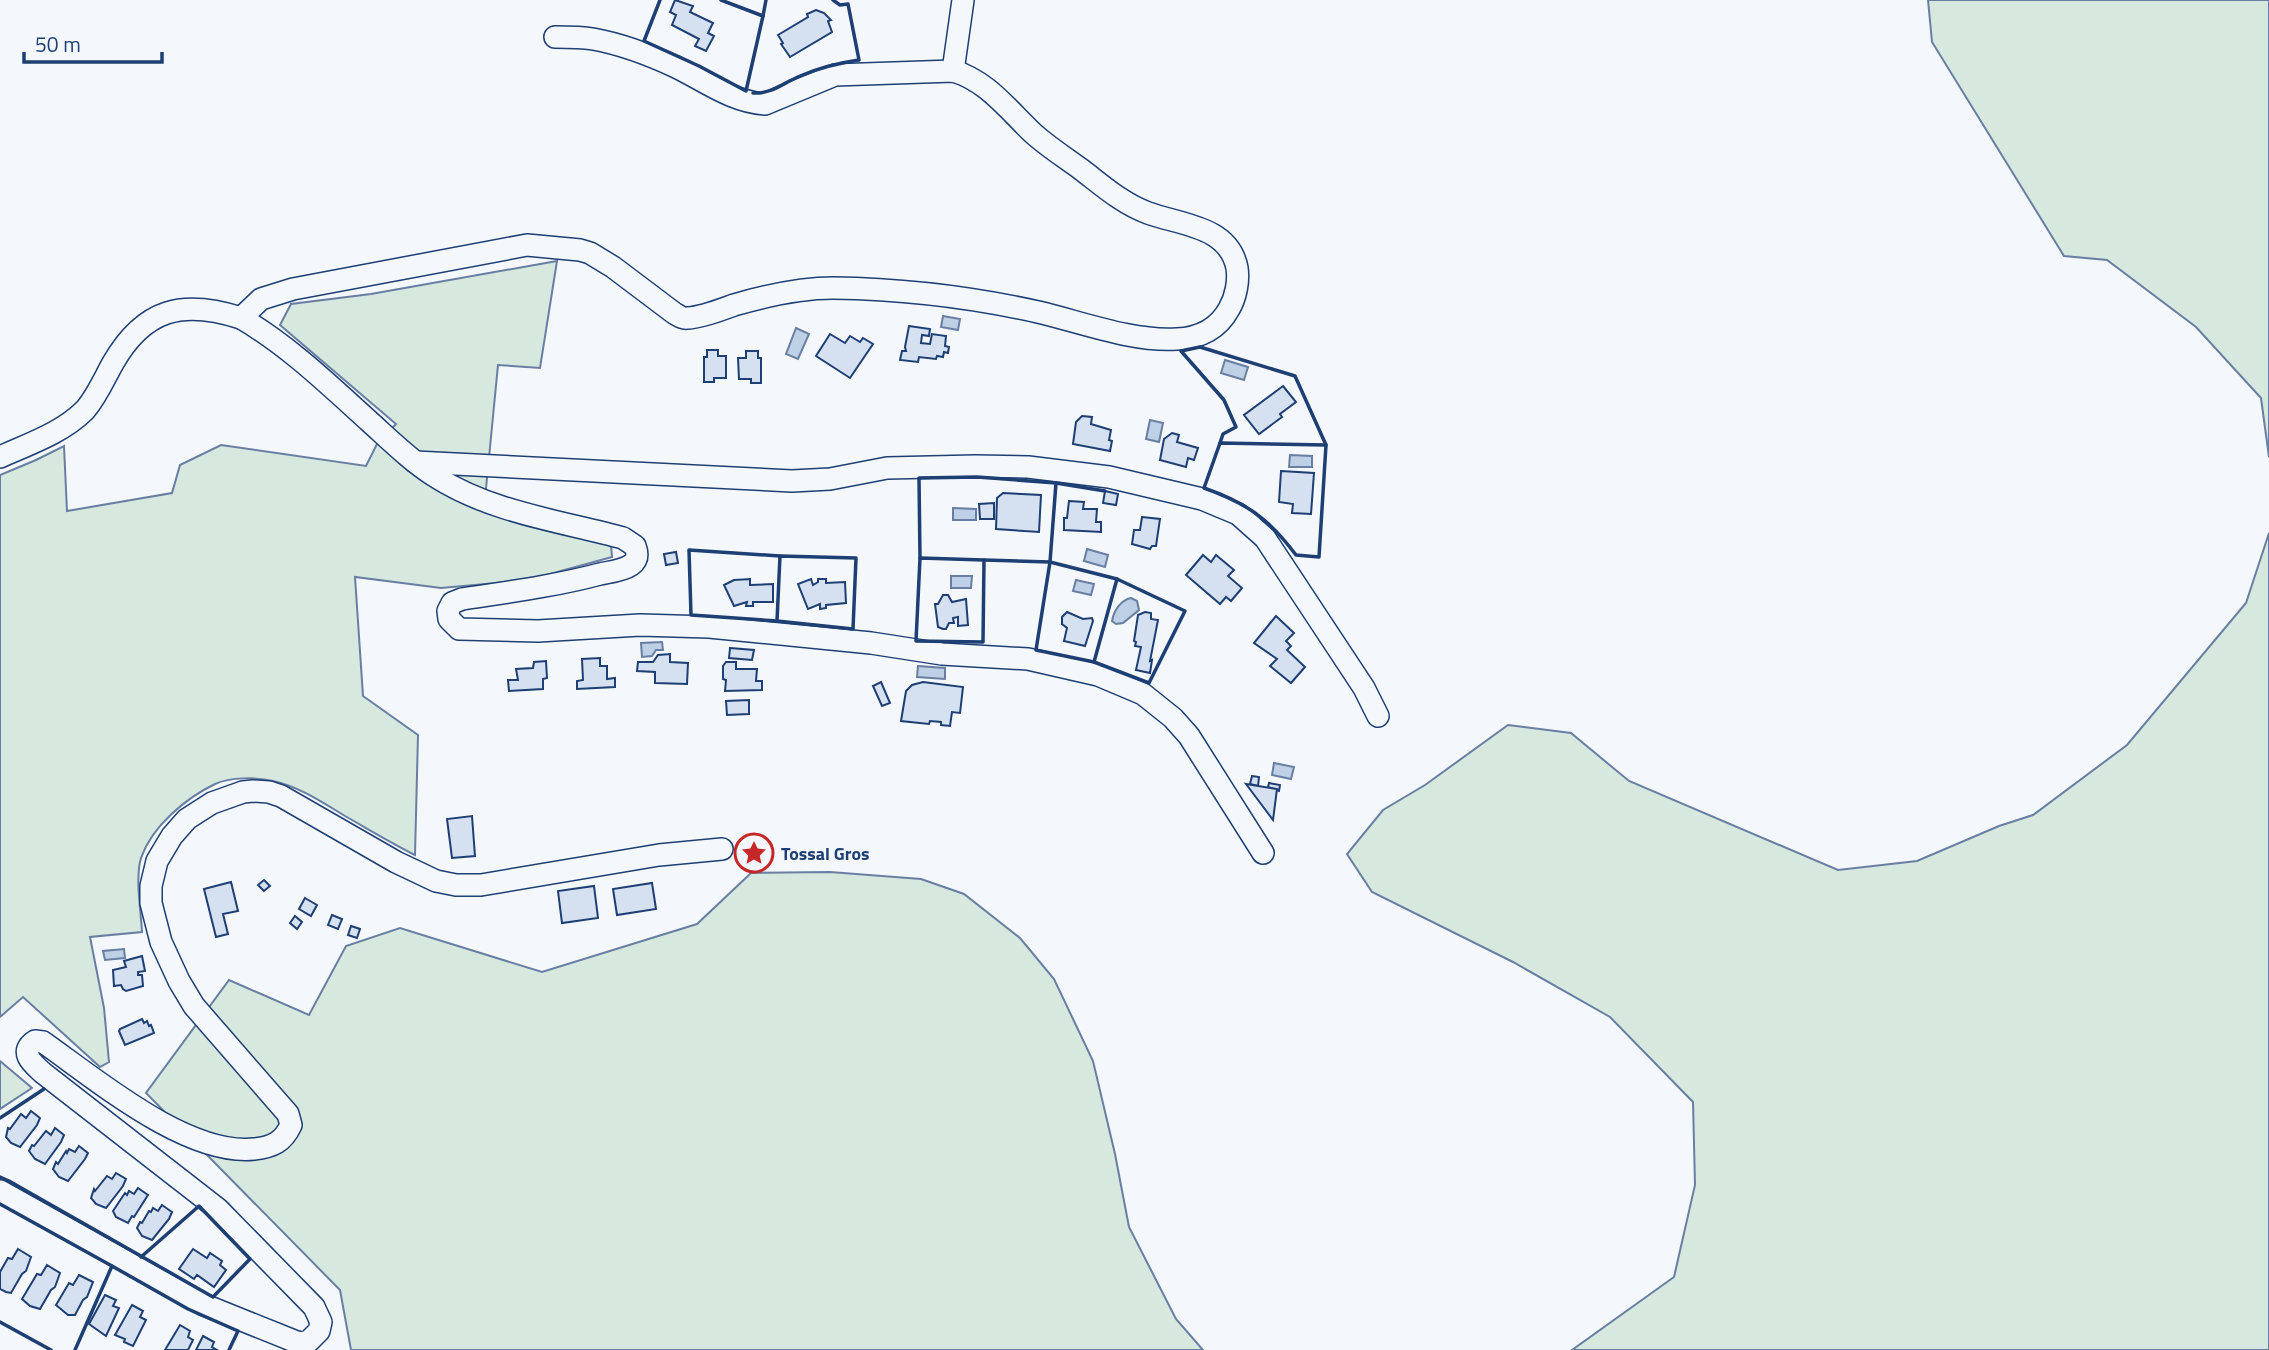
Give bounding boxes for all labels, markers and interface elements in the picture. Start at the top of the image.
scale bar [24,21,163,65]
text: 50 m [35,28,81,60]
place icon: Tossal Gros [733,832,775,874]
place label: Tossal Gros [781,840,870,867]

